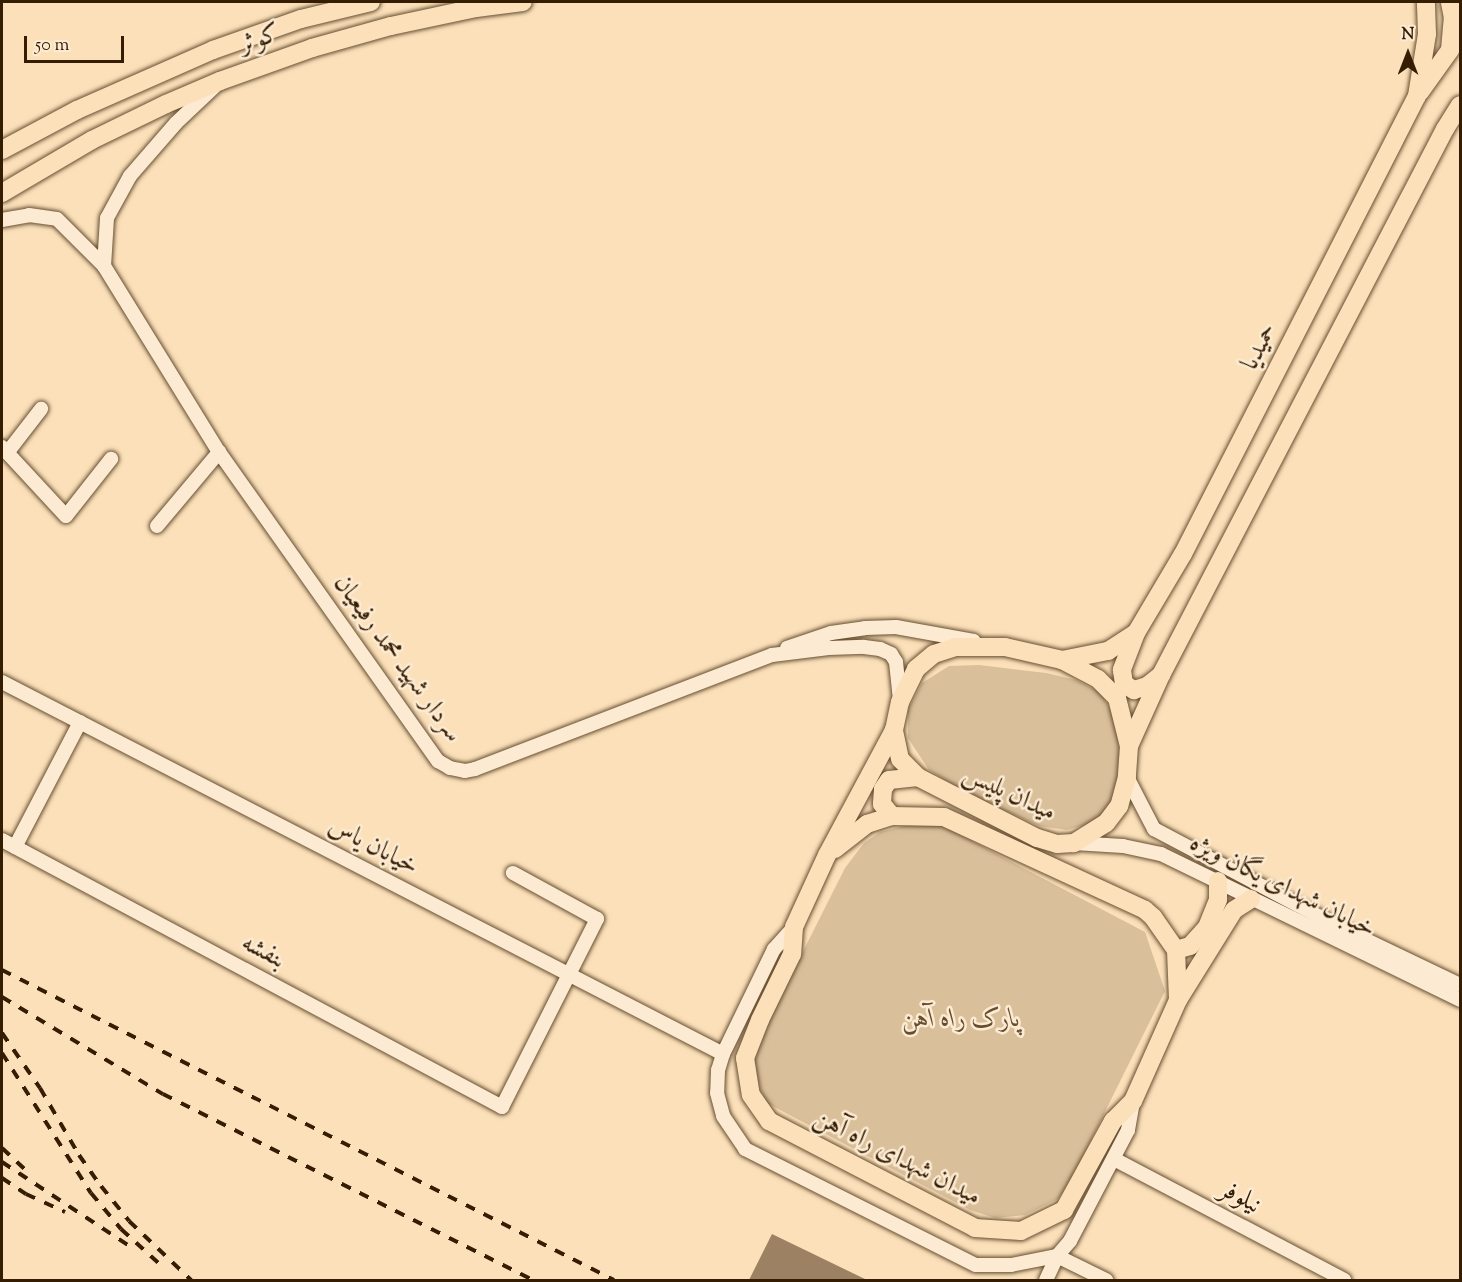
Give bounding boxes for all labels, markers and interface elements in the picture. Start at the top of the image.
street label: کوثر [235,18,285,62]
scale bar [27,24,128,62]
north arrow [1378,24,1438,84]
text: N [1402,24,1414,47]
text: 50 m [35,33,69,59]
street label: حمیدیا [1235,318,1285,376]
street label: سردار شهید محمد رفیعیان [326,569,468,749]
street label: میدان پلیس [957,759,1061,829]
street label: خیابان یاس [323,811,423,883]
street label: خیابان شهدای یگان ویژه [1184,828,1380,946]
street label: بنفشه [236,928,290,976]
park label: پارک راه آهن [902,1004,1020,1036]
street label: میدان شهدای راه آهن [808,1102,986,1214]
street label: نیلوفر [1214,1174,1266,1222]

